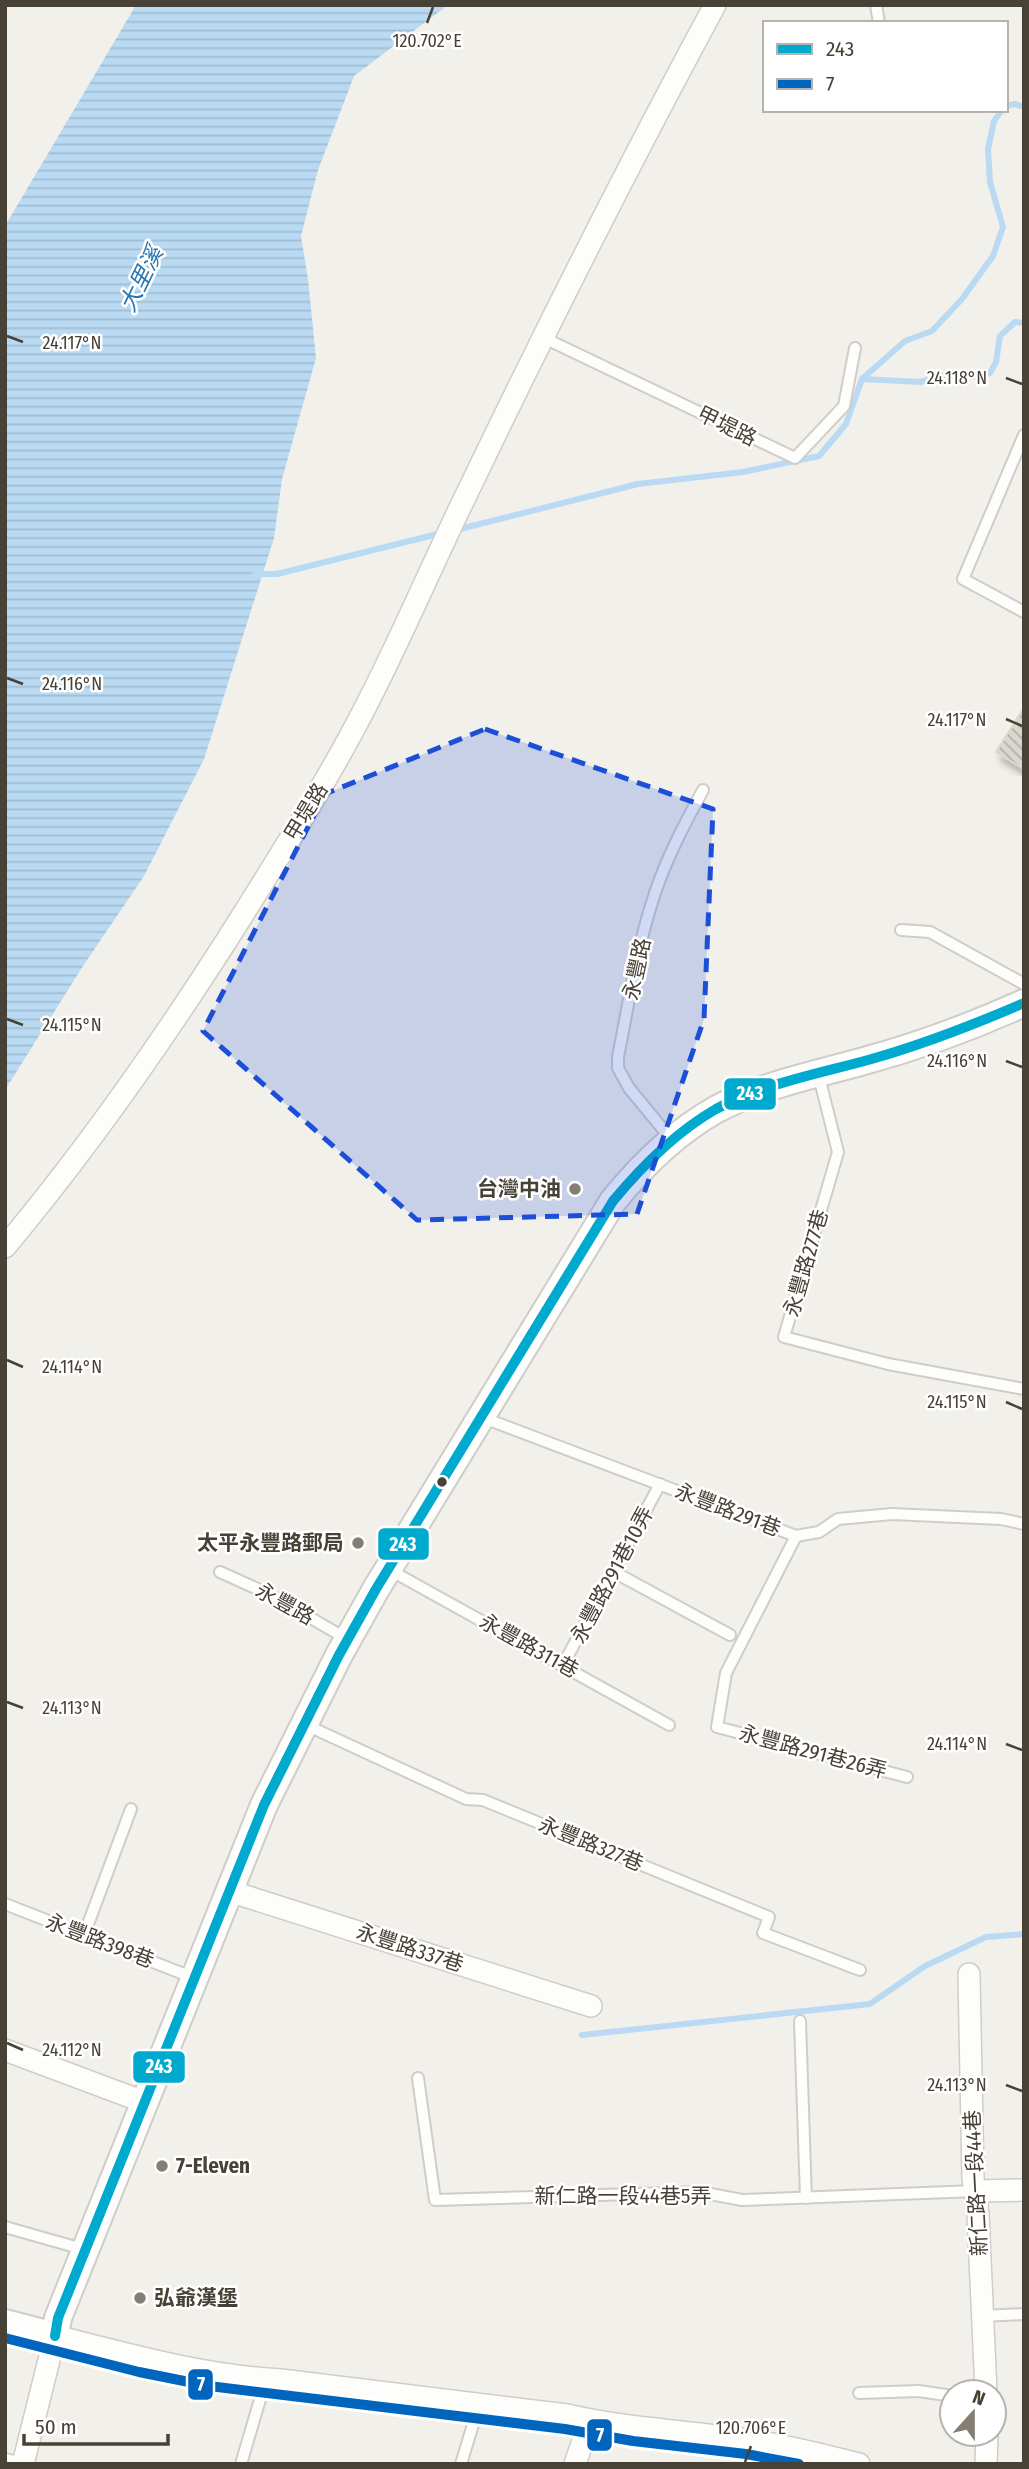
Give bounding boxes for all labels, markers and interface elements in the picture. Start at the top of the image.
legend [763,21,1008,112]
text: 120.702°E [392,30,462,52]
text: 243 [826,36,854,62]
text: 7 [826,71,835,97]
water label: 大里溪 [113,239,170,316]
text: 24.117°N [43,332,101,354]
text: 24.118°N [927,367,987,389]
street label: 甲堤路 [693,401,761,451]
text: 24.116°N [42,673,102,695]
text: 24.117°N [928,709,986,731]
street label: 甲堤路 [279,778,333,846]
street label: 永豐路 [618,935,656,1003]
text: 24.115°N [42,1014,102,1036]
text: 24.116°N [927,1050,987,1072]
line badge: 243 [723,1077,777,1111]
text: 243 [736,1082,763,1105]
place label: 台灣中油 [477,1176,561,1202]
marker: 台灣中油 [567,1181,583,1197]
street label: 永豐路277巷 [778,1206,834,1320]
text: 24.114°N [42,1356,102,1378]
text: 24.115°N [927,1391,987,1413]
unlabelled marker [435,1475,449,1489]
street label: 永豐路291巷 [671,1478,785,1542]
street label: 永豐路291巷10弄 [565,1502,659,1648]
line badge: 243 [377,1527,430,1561]
place label: 太平永豐路郵局 [197,1530,344,1556]
text: 243 [389,1533,416,1556]
marker: 太平永豐路郵局 [350,1535,366,1551]
street label: 永豐路 [251,1577,319,1631]
street label: 永豐路311巷 [475,1608,583,1684]
text: 24.113°N [42,1697,102,1719]
street label: 永豐路291巷26弄 [736,1720,890,1784]
text: 24.114°N [927,1733,987,1755]
street label: 永豐路327巷 [535,1811,647,1877]
street label: 永豐路398巷 [42,1908,158,1974]
street label: 永豐路337巷 [353,1918,467,1978]
text: 24.112°N [42,2039,102,2061]
line badge: 243 [132,2050,186,2084]
text: 243 [145,2055,172,2078]
text: 24.113°N [927,2074,987,2096]
street label: 新仁路一段44巷 [959,2109,993,2257]
place label: 7-Eleven [176,2153,250,2179]
marker: 7-Eleven [154,2158,170,2174]
street label: 新仁路一段44巷5弄 [535,2183,711,2209]
place label: 弘爺漢堡 [154,2285,238,2311]
marker: 弘爺漢堡 [132,2290,148,2306]
line badge: 7 [187,2368,214,2401]
text: 7 [197,2373,205,2396]
north arrow [938,2378,1008,2448]
text: N [969,2385,988,2410]
scale bar [24,2402,168,2446]
text: 50 m [35,2414,77,2440]
text: 120.706°E [716,2417,786,2439]
line badge: 7 [586,2418,613,2452]
text: 7 [596,2424,604,2447]

